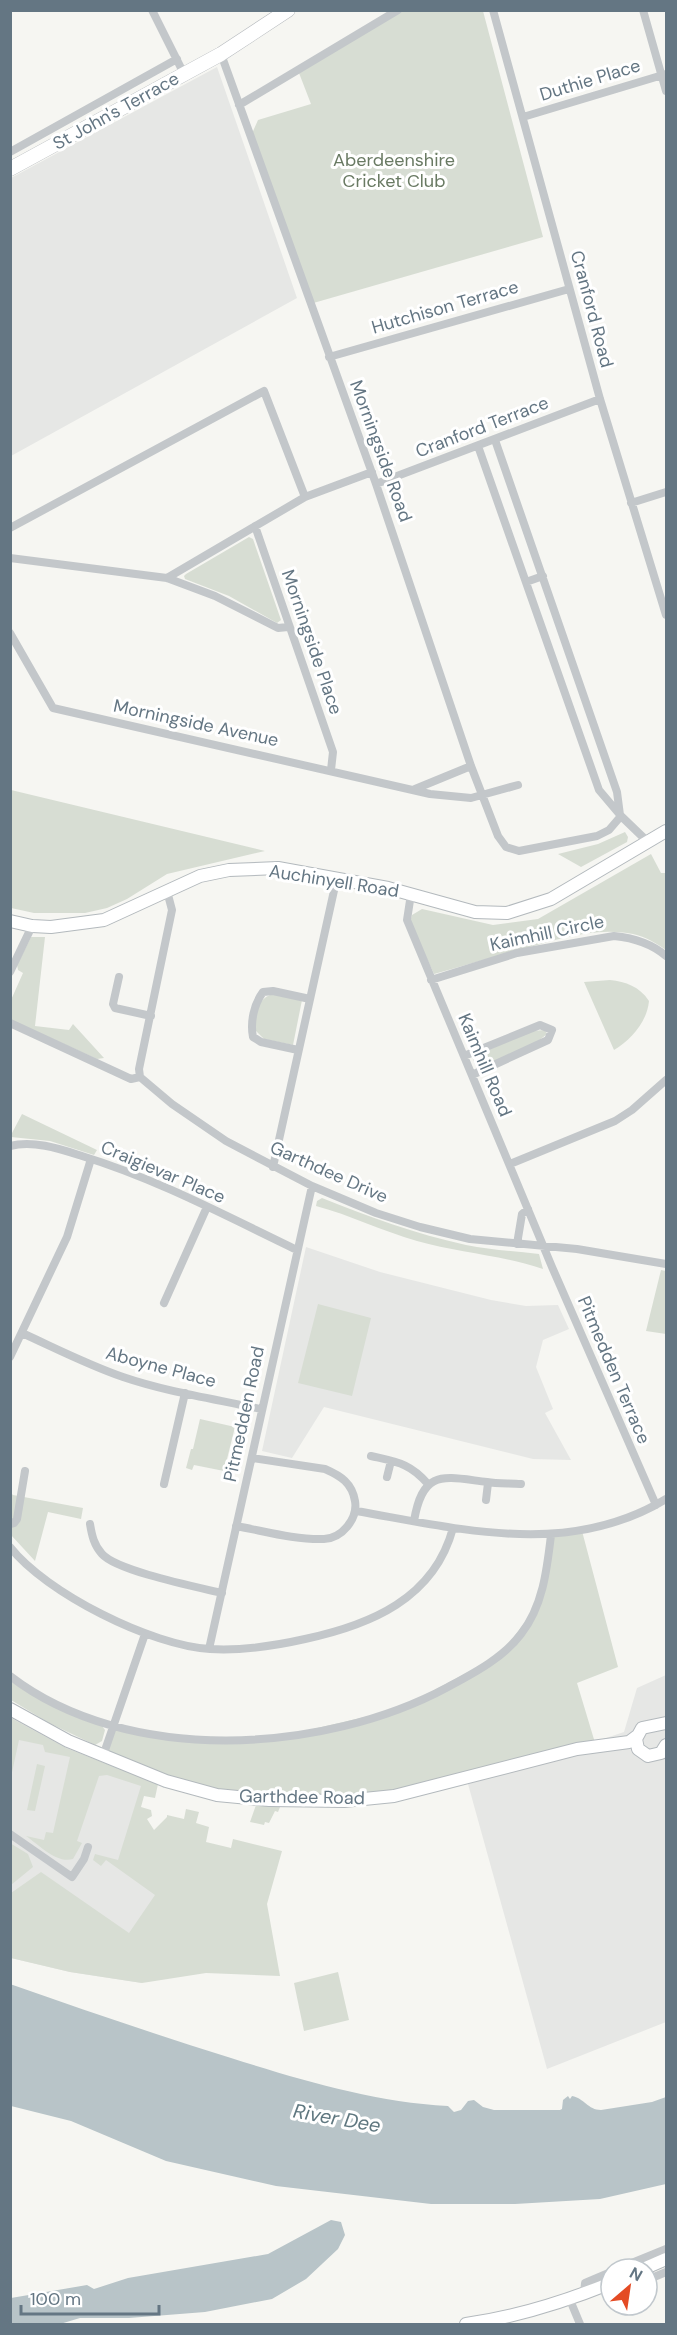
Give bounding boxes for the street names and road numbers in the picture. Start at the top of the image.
street label: Duthie Place [537,53,643,107]
street label: St John's Terrace [49,66,183,156]
street label: Cranford Road [565,248,619,370]
street label: Hutchison Terrace [369,275,521,339]
street label: Morningside Road [344,377,418,525]
street label: Cranford Terrace [412,391,552,463]
street label: Morningside Place [276,566,348,718]
street label: Morningside Avenue [111,694,281,752]
street label: Auchinyell Road [267,859,401,903]
street label: Kaimhill Circle [488,909,606,957]
street label: Kaimhill Road [453,1010,517,1120]
street label: Craigievar Place [97,1135,229,1209]
street label: Garthdee Drive [266,1135,392,1209]
street label: Pitmedden Terrace [572,1292,656,1448]
street label: Aboyne Place [103,1341,219,1393]
street label: Pitmedden Road [218,1344,270,1484]
street label: Garthdee Road [239,1784,365,1810]

